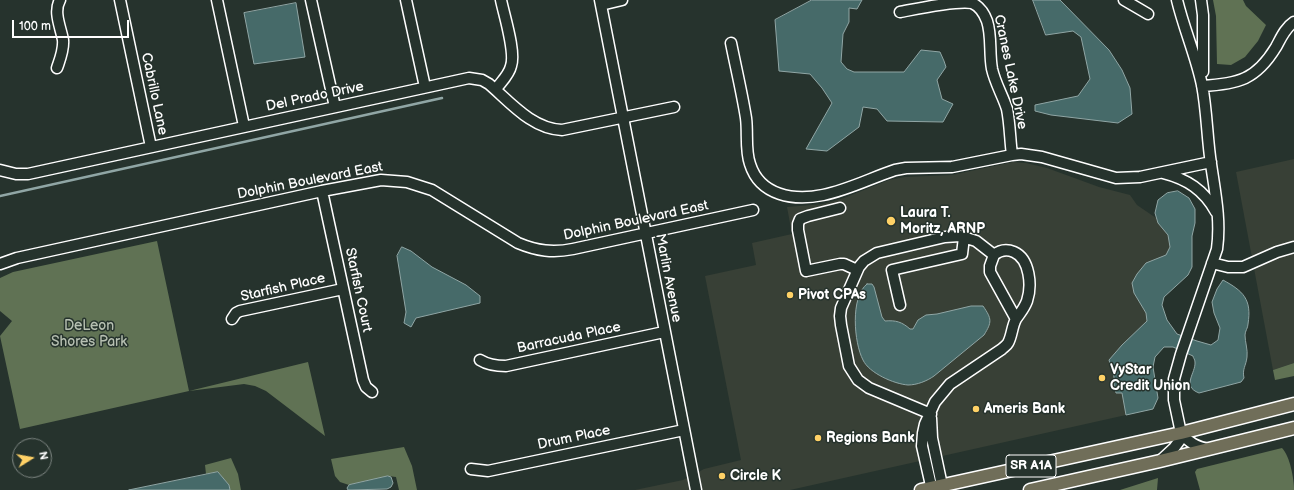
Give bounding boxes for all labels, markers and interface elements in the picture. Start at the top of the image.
scale bar [14,12,131,38]
street label: Cranes Lake Drive [990,13,1030,131]
text: 100 m [19,19,51,34]
street label: Cabrillo Lane [137,51,171,137]
street label: Del Prado Drive [265,78,365,116]
street label: Dolphin Boulevard East [236,159,384,203]
street label: Dolphin Boulevard East [562,197,710,245]
place label: Laura T. Moritz, ARNP [900,205,985,238]
marker: Laura T. Moritz, ARNP [885,215,897,227]
street label: Marlin Avenue [651,232,685,324]
street label: Starfish Court [341,246,375,334]
street label: Starfish Place [239,270,327,306]
place label: Pivot CPAs [798,287,866,303]
marker: Pivot CPAs [785,290,795,300]
park label: DeLeon Shores Park [51,318,127,350]
street label: Barracuda Place [516,319,622,357]
place label: VyStar Credit Union [1110,362,1190,394]
marker: VyStar Credit Union [1097,373,1107,383]
place label: Ameris Bank [984,401,1065,417]
marker: Ameris Bank [971,404,981,414]
street label: Drum Place [536,422,612,454]
place label: Regions Bank [826,430,915,446]
marker: Regions Bank [813,433,823,443]
north arrow [12,438,52,478]
text: N [36,451,50,461]
road number: SR A1A [1006,455,1056,477]
place label: Circle K [730,468,781,484]
marker: Circle K [717,471,727,481]

